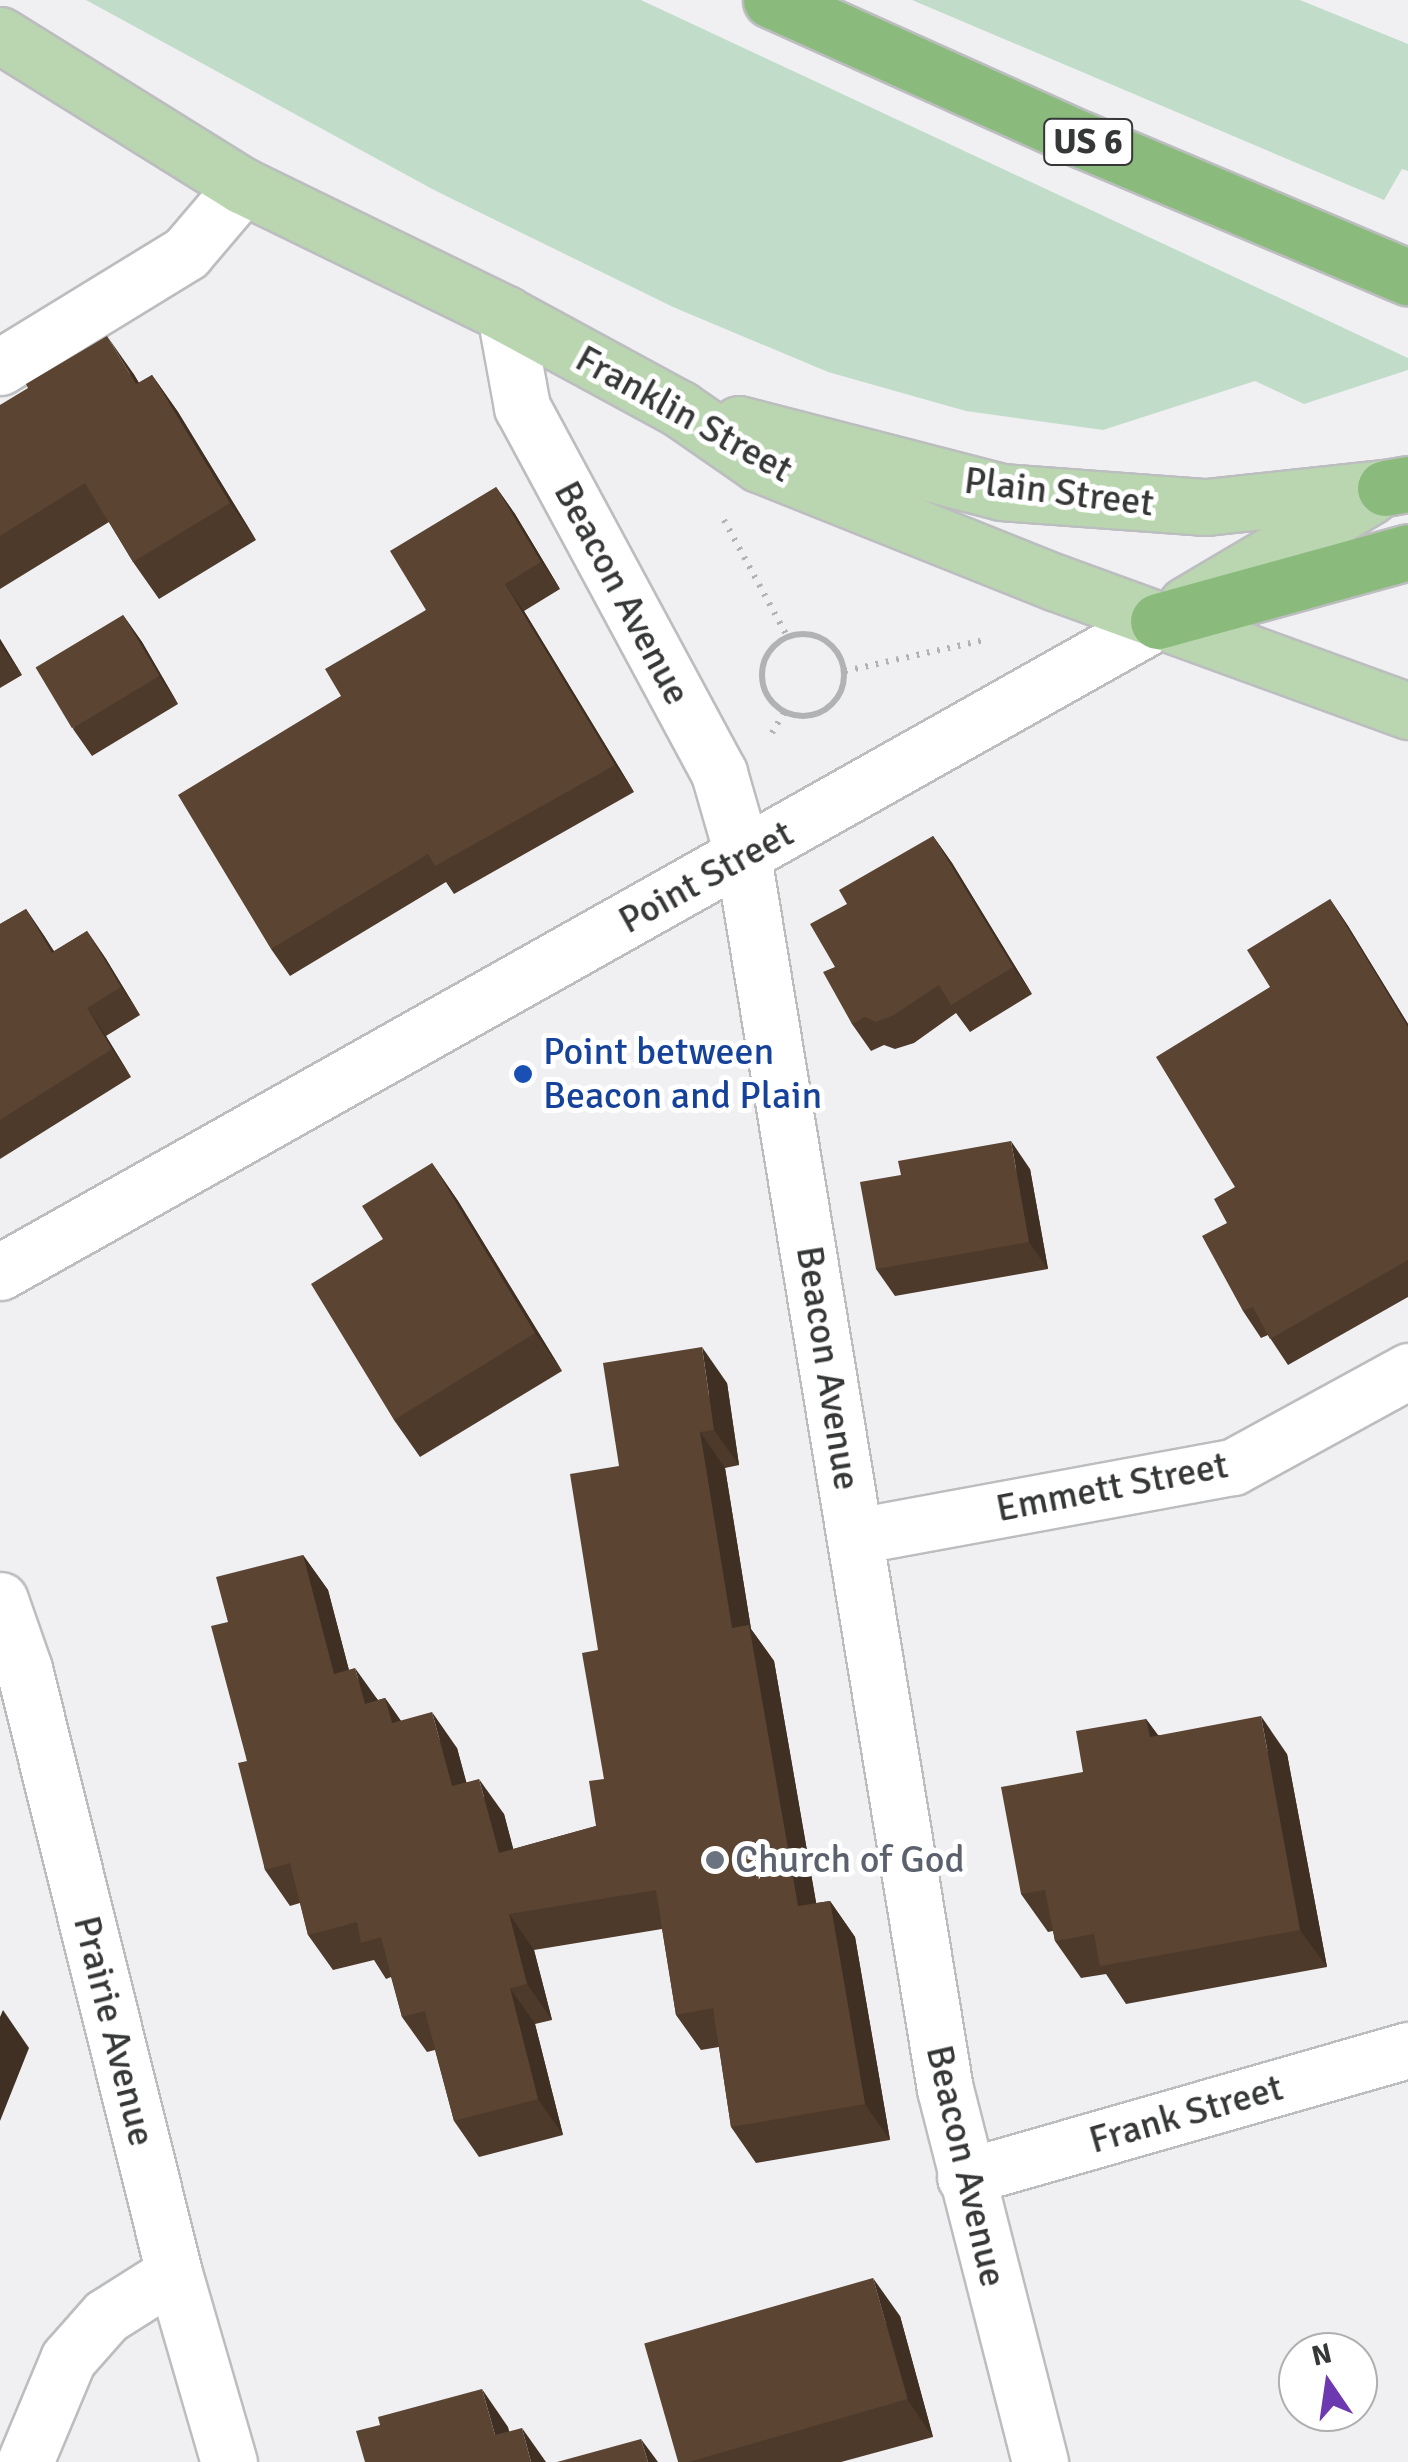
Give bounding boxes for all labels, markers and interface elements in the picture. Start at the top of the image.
road number: US 6 [1043,112,1133,172]
street label: Franklin Street [568,336,800,492]
street label: Plain Street [962,458,1156,526]
street label: Beacon Avenue [544,473,700,713]
street label: Point Street [611,811,801,943]
place label: Point between Beacon and Plain [543,1029,822,1118]
marker: Point between Beacon and Plain [512,1063,534,1085]
street label: Beacon Avenue [786,1243,870,1493]
street label: Emmett Street [992,1442,1232,1532]
place label: Church of God [735,1837,965,1883]
marker: Church of God [704,1849,726,1871]
street label: Prairie Avenue [63,1911,165,2151]
street label: Beacon Avenue [916,2041,1016,2291]
street label: Frank Street [1084,2065,1288,2163]
north arrow [1278,2332,1378,2432]
text: N [1308,2336,1335,2373]

